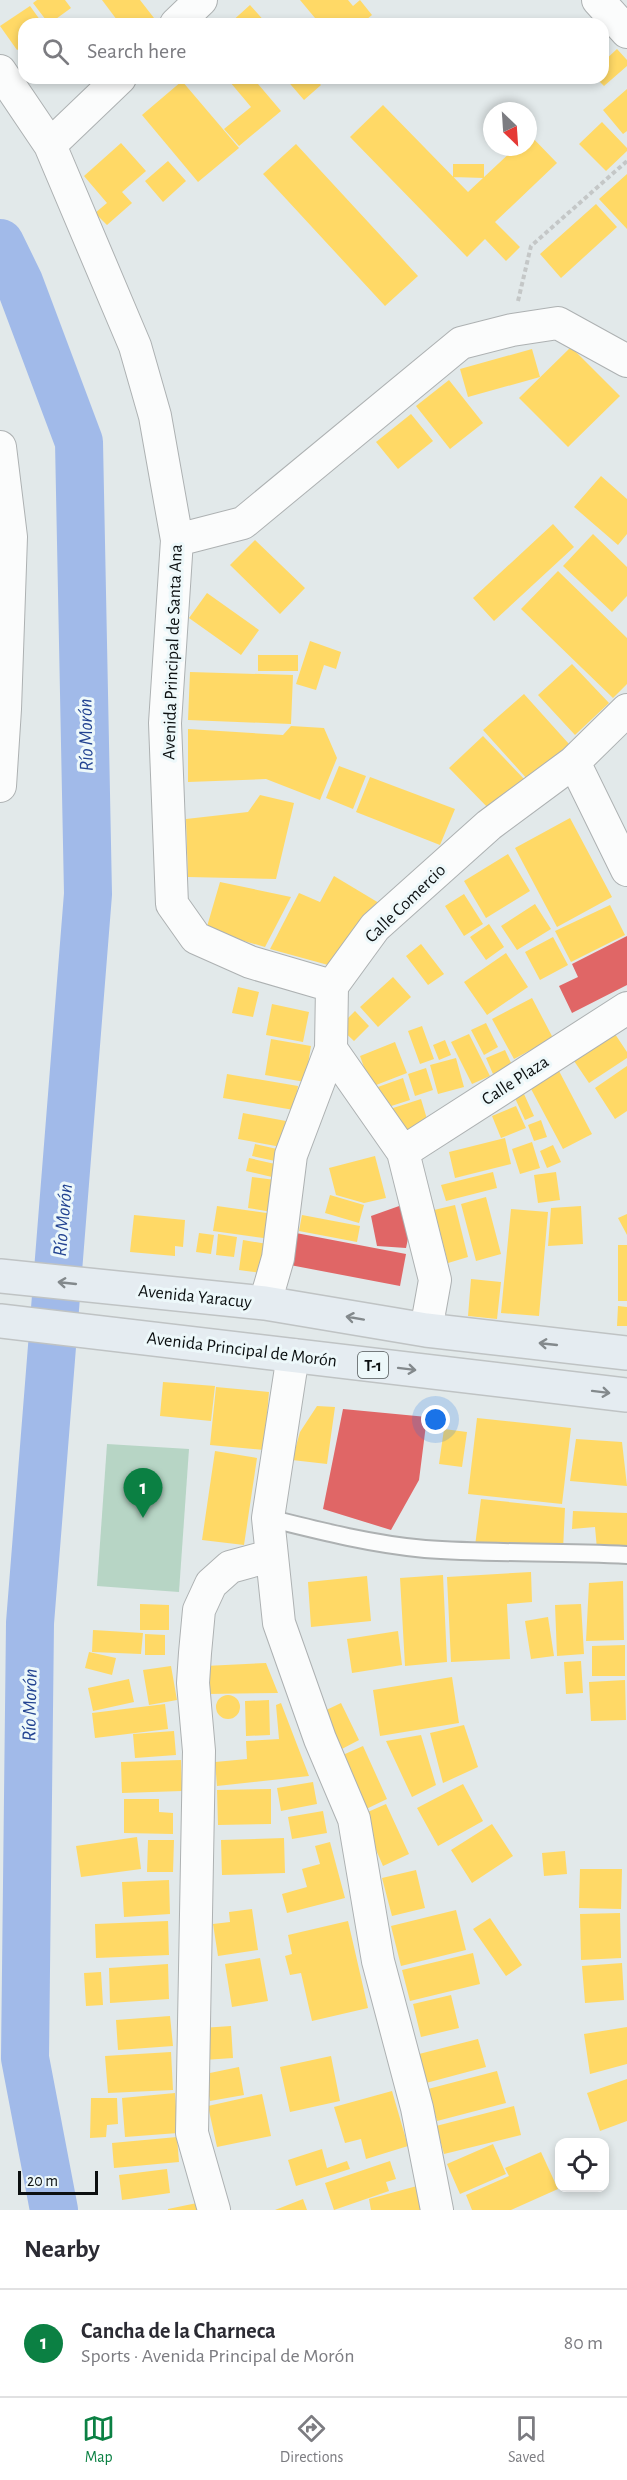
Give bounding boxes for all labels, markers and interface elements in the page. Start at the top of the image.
search box [18,18,609,84]
icon: search [39,35,72,68]
text: Search here [87,40,186,62]
north arrow [483,102,537,156]
street label: Avenida Principal de Santa Ana [160,544,186,760]
water label: Río Morón [75,698,97,772]
street label: Calle Comercio [362,861,450,946]
street label: Calle Plaza [479,1053,552,1109]
water label: Río Morón [50,1183,76,1257]
one-way arrow [57,1277,77,1288]
street label: Avenida Yaracuy [137,1282,253,1312]
one-way arrow [345,1312,365,1323]
street label: Avenida Principal de Morón [146,1329,338,1371]
one-way arrow [539,1338,558,1349]
road number: T-1 [358,1352,388,1378]
one-way arrow [397,1363,417,1374]
one-way arrow [591,1387,610,1398]
your location [421,1405,450,1434]
pin: 1 [124,1468,162,1518]
water label: Río Morón [19,1668,41,1742]
map controls [555,2138,609,2192]
button: locate [555,2138,609,2192]
scale bar [18,2168,98,2196]
text: 20 m [27,2173,58,2189]
text: Nearby [24,2236,100,2262]
text: Cancha de la Charneca [81,2320,276,2342]
text: 1 [40,2333,47,2353]
text: 80 m [564,2333,603,2353]
text: Sports · Avenida Principal de Morón [81,2346,355,2366]
tab: Map [82,2412,115,2467]
tab: Directions [280,2412,344,2467]
tab: Saved [508,2412,545,2467]

